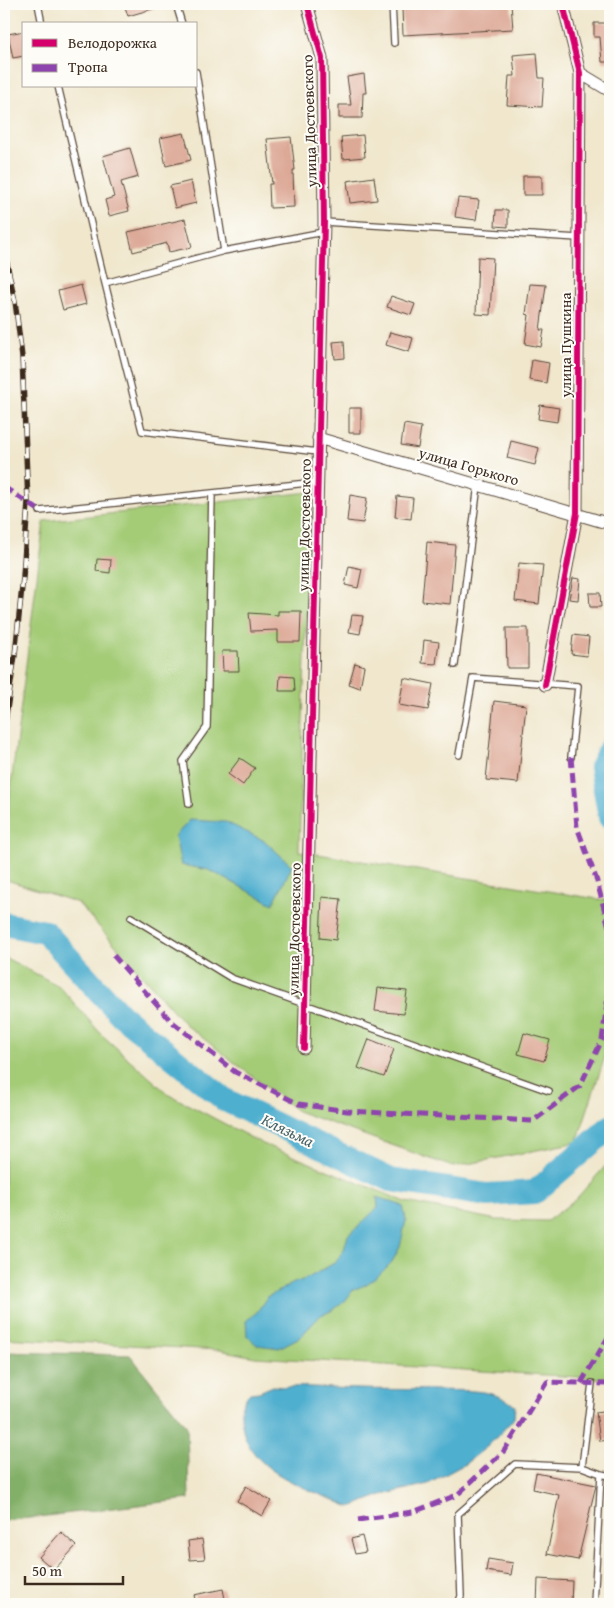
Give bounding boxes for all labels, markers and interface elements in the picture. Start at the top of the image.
legend [22,22,198,88]
text: Велодорожка [68,32,158,53]
street label: улица Достоевского [296,54,322,189]
text: Тропа [68,56,109,77]
street label: улица Пушкина [555,292,576,399]
street label: улица Горького [415,441,522,490]
street label: улица Достоевского [292,458,316,593]
street label: улица Достоевского [282,862,306,997]
water label: Клязьма [258,1107,319,1153]
scale bar [25,1553,122,1585]
text: 50 m [32,1560,63,1581]

